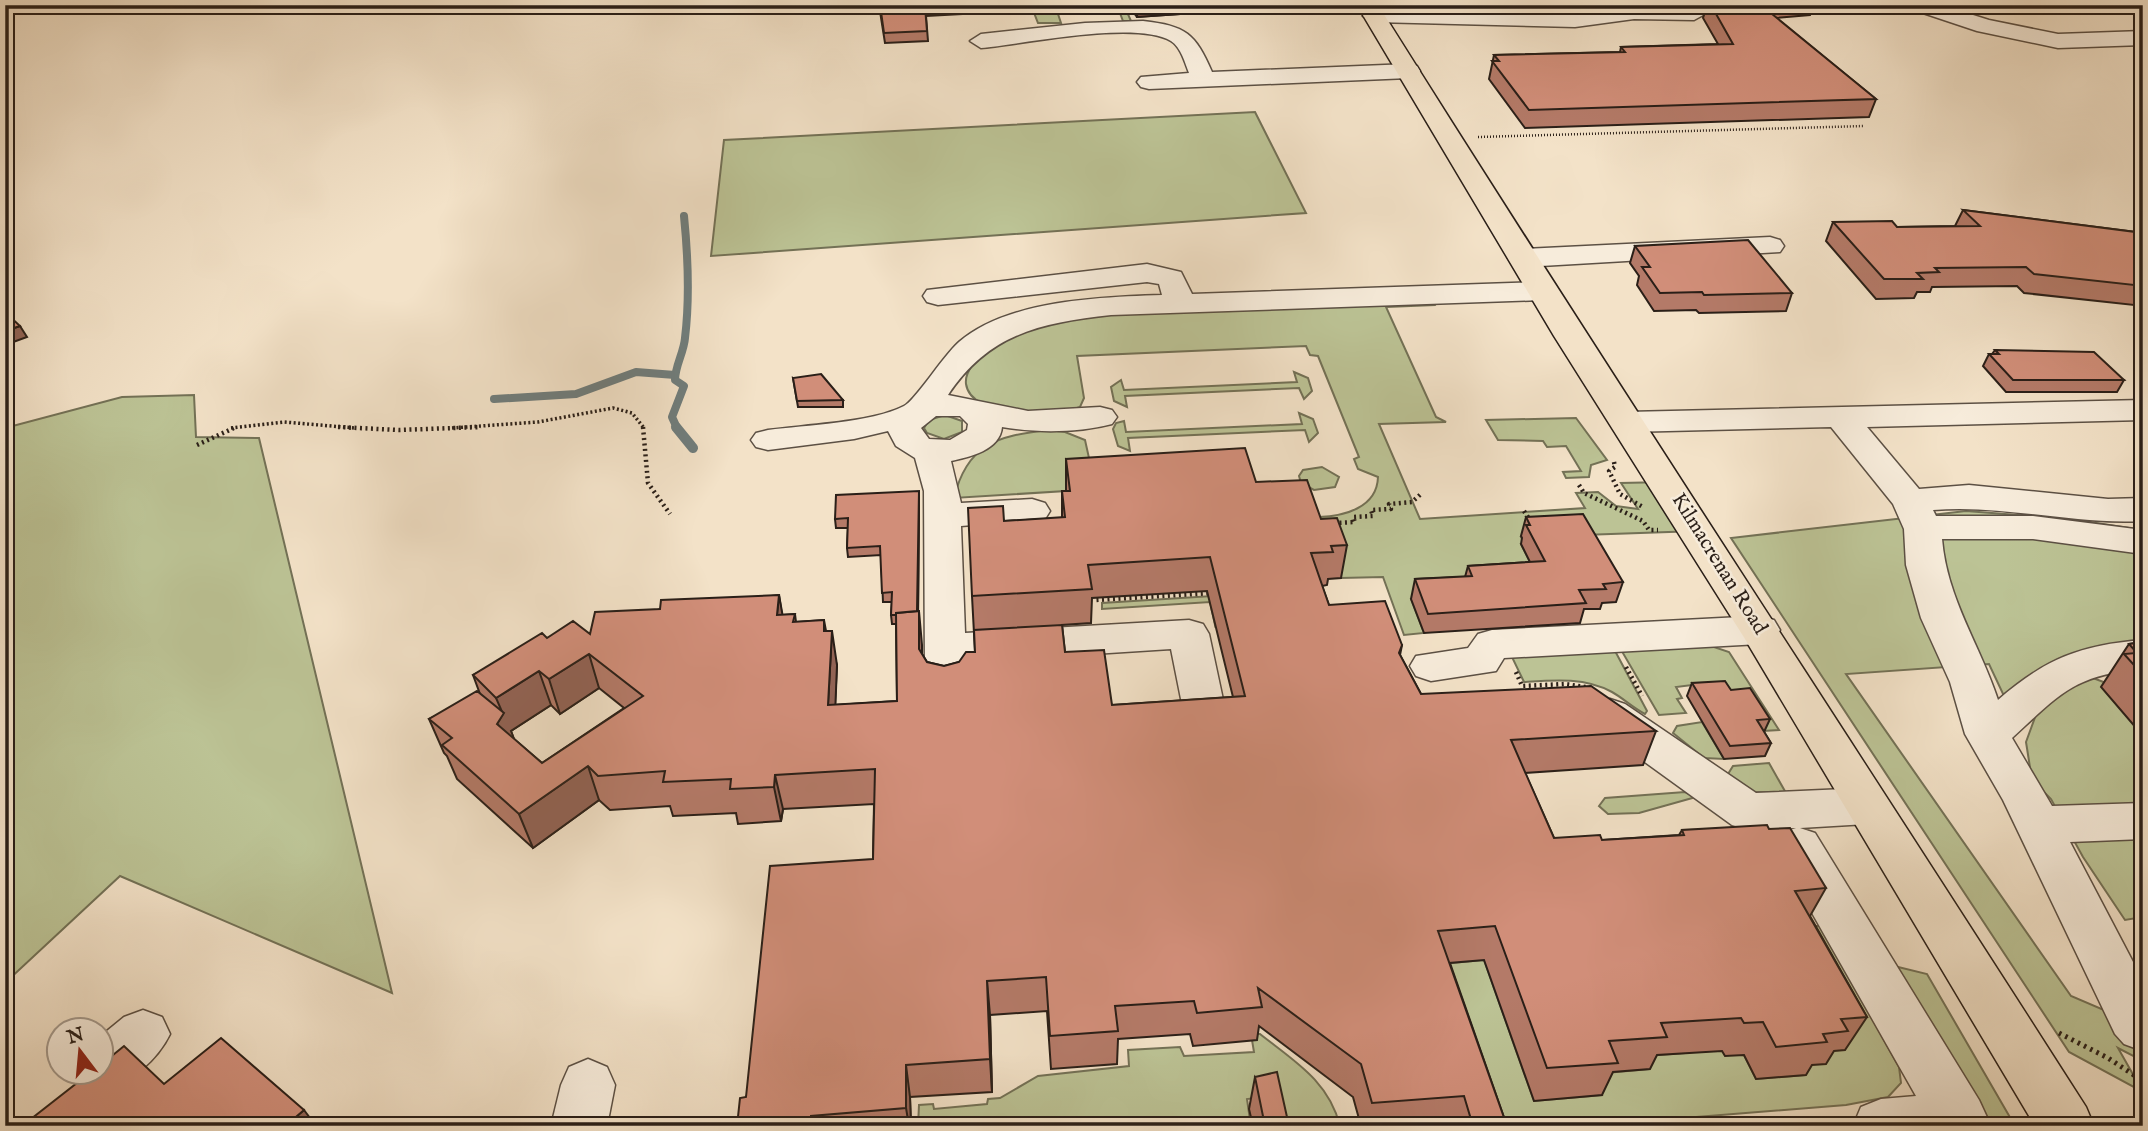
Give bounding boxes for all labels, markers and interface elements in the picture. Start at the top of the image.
street label: Kilmacrenan Road [1665,488,1774,640]
north arrow [46,1016,116,1086]
text: N [64,1023,88,1051]

